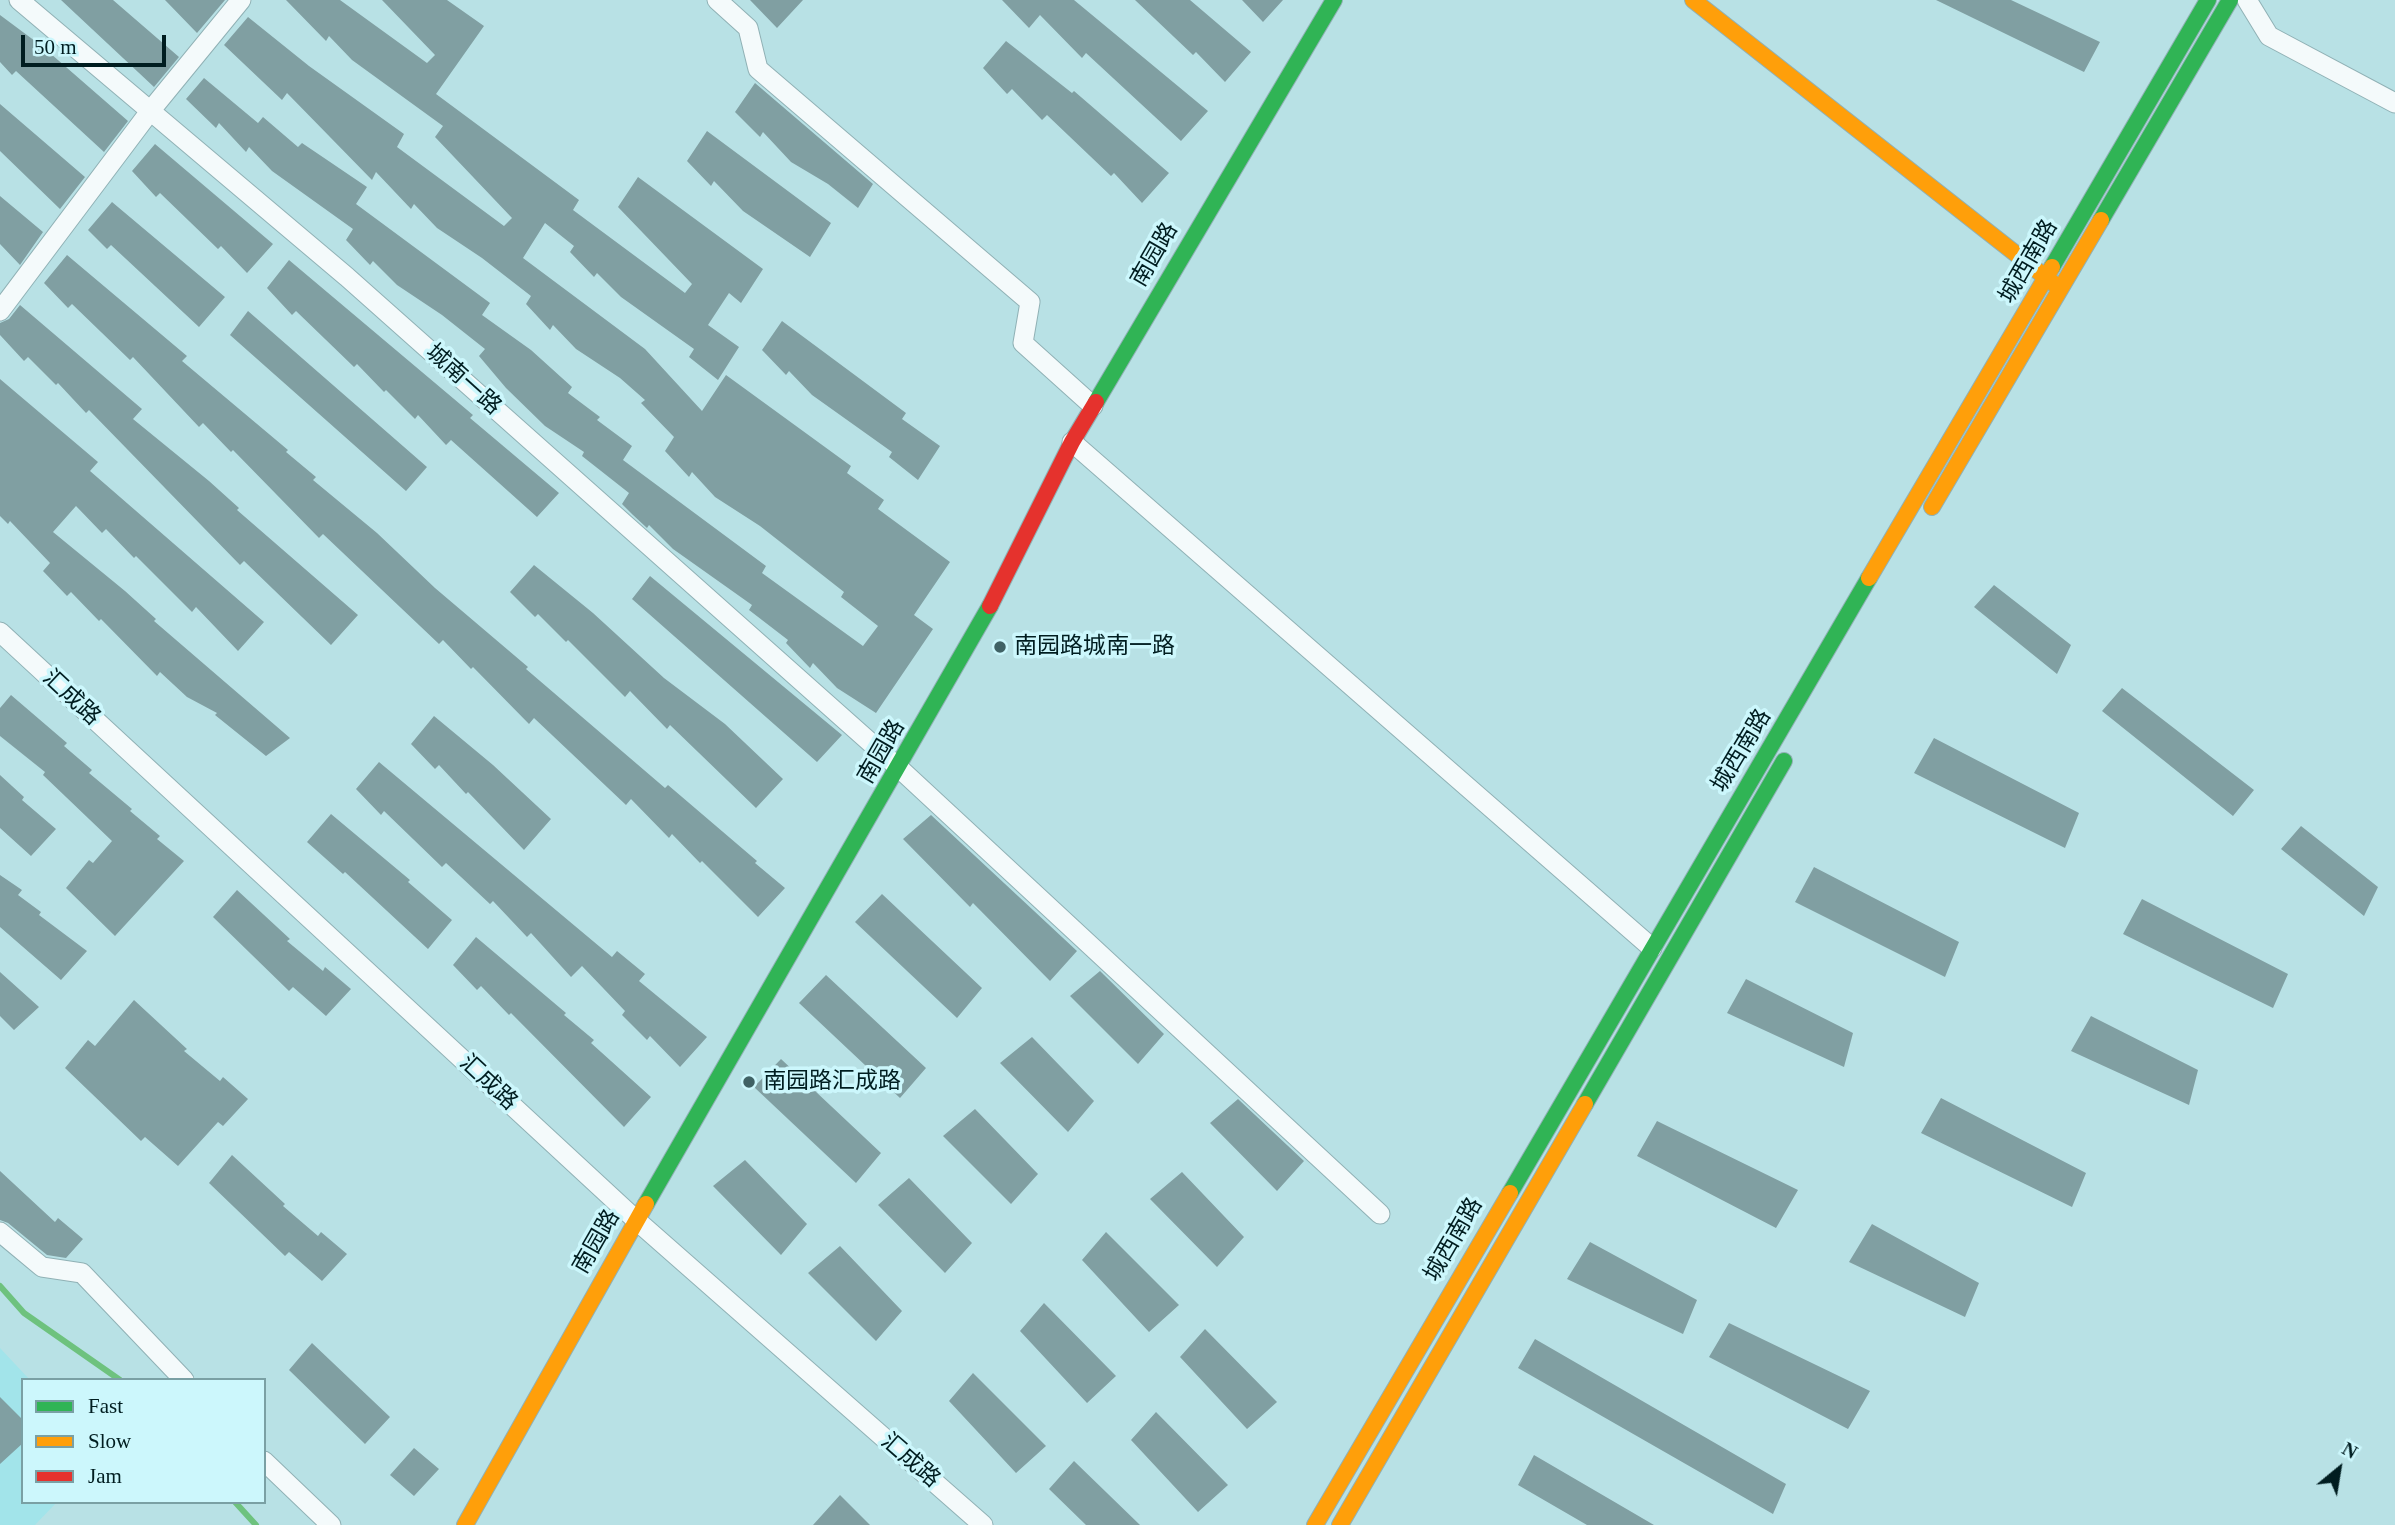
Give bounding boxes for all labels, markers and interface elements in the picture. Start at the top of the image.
scale bar [24,21,170,65]
text: 50 m [34,35,77,59]
street label: 城西南路 [1994,215,2064,309]
street label: 南园路 [1126,218,1184,292]
street label: 城南一路 [420,339,506,421]
place label: 南园路城南一路 [1014,633,1175,661]
marker: 南园路城南一路 [992,639,1008,655]
street label: 汇成路 [36,664,106,732]
street label: 城西南路 [1706,704,1778,798]
street label: 南园路 [853,715,911,789]
street label: 汇成路 [453,1049,523,1117]
place label: 南园路汇成路 [763,1068,901,1096]
marker: 南园路汇成路 [741,1074,757,1090]
street label: 城西南路 [1419,1193,1489,1287]
street label: 南园路 [568,1205,626,1279]
legend [21,1378,266,1504]
text: Fast [88,1394,123,1418]
street label: 汇成路 [875,1428,945,1494]
text: Slow [88,1429,131,1453]
north arrow [2304,1434,2374,1504]
text: N [2339,1438,2361,1463]
text: Jam [88,1464,122,1488]

